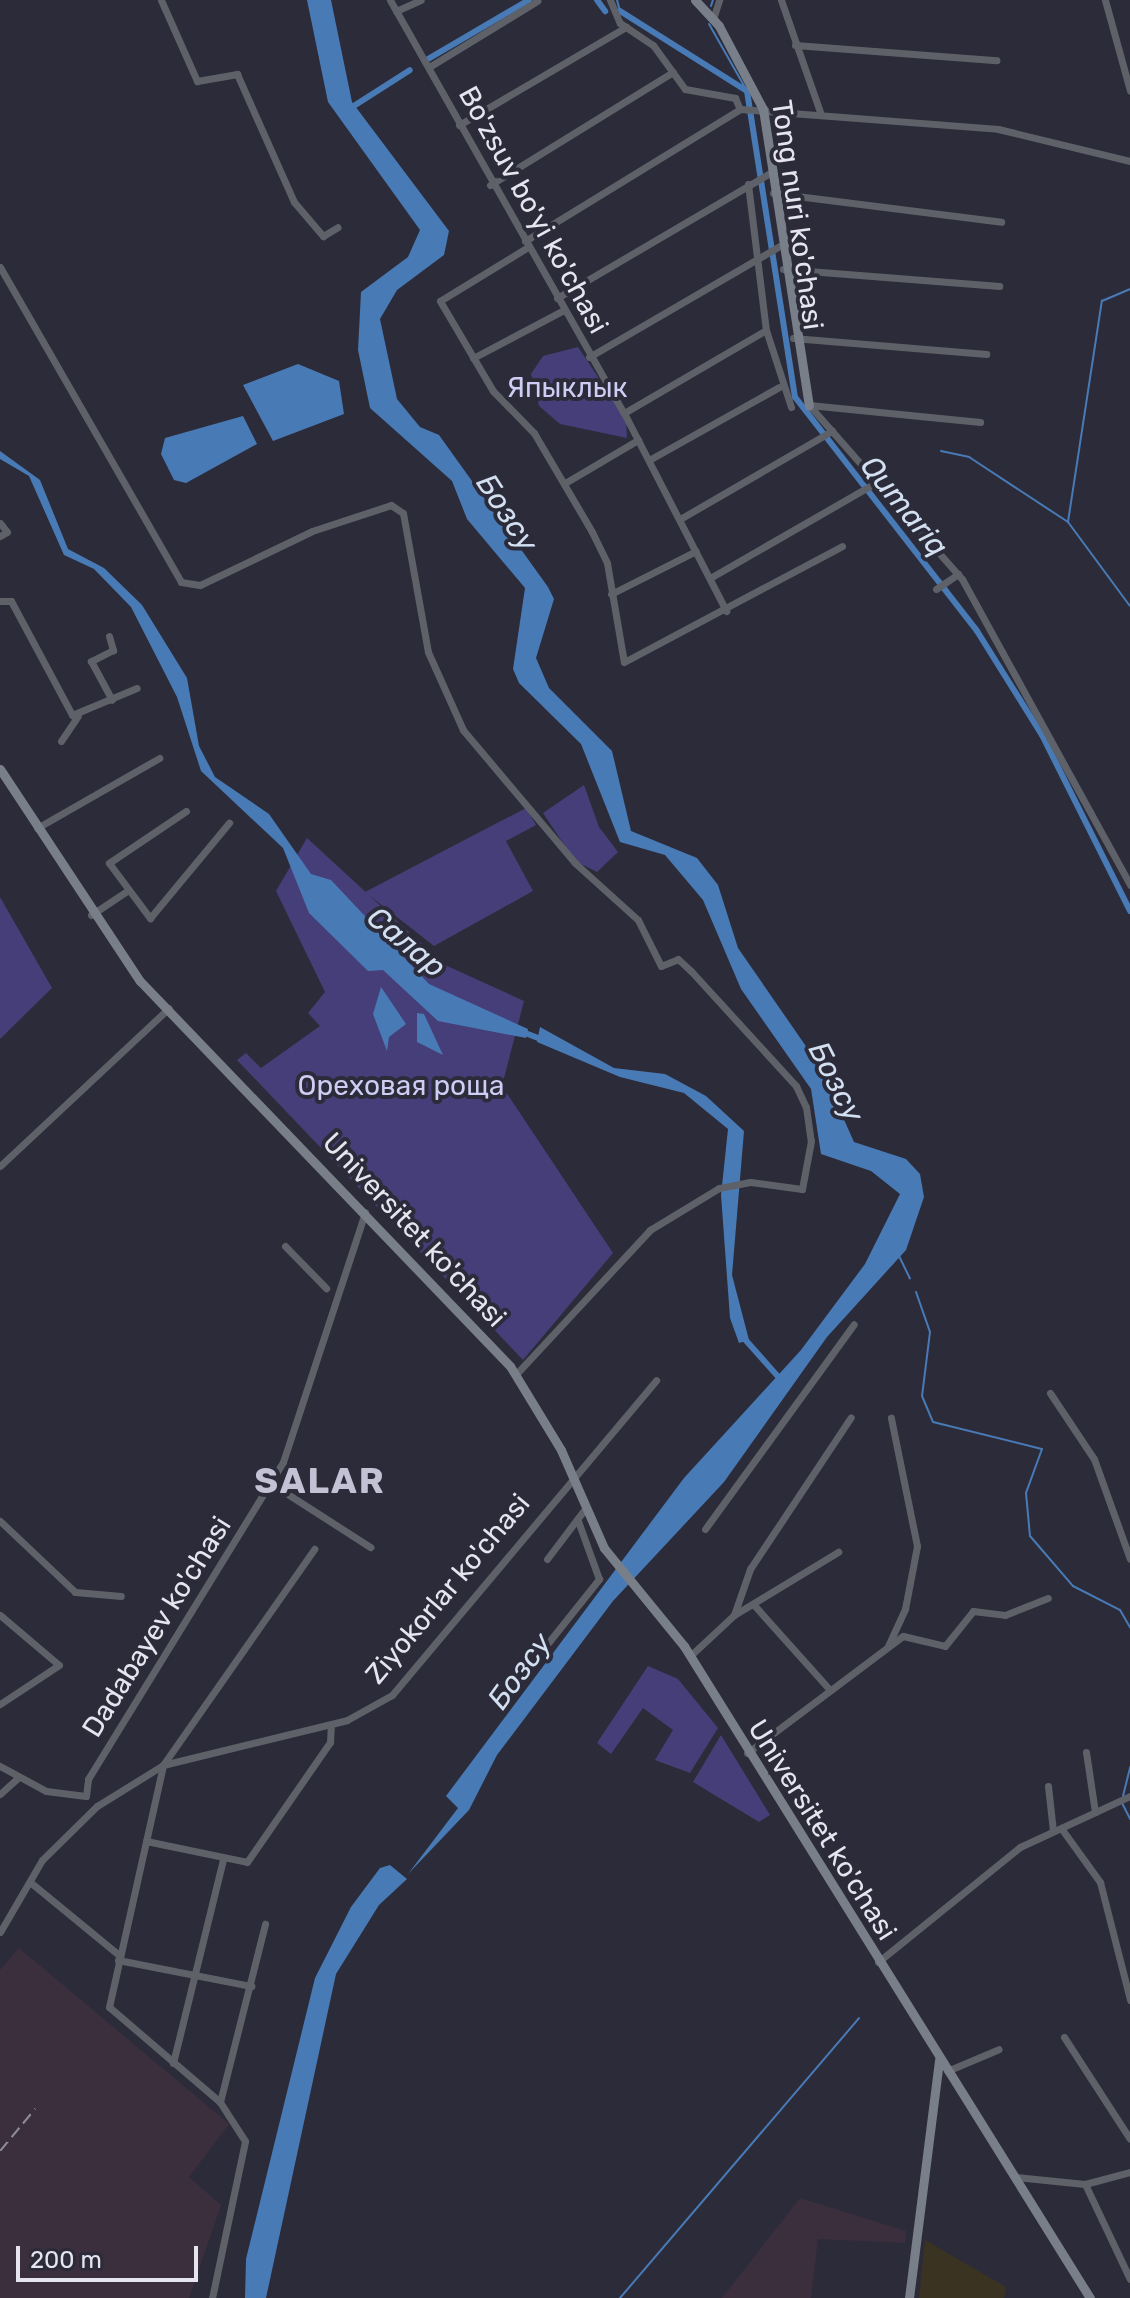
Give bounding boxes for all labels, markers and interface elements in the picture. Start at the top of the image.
street label: Bo'zsuv bo'yi ko'chasi [451,80,615,340]
street label: Tong nuri ko'chasi [764,98,830,332]
park label: Япыклык [507,371,627,405]
water label: Qumariq [852,448,956,564]
water label: Бозсу [469,467,545,559]
water label: Салар [360,899,452,985]
water label: Бозсу [801,1036,871,1128]
park label: Ореховая роща [298,1069,504,1103]
street label: Universitet ko'chasi [315,1126,513,1334]
district label: SALAR [254,1459,386,1503]
street label: Ziyokorlar ko'chasi [359,1487,537,1691]
street label: Dadabayev ko'chasi [75,1510,239,1744]
water label: Бозсу [480,1626,560,1716]
street label: Universitet ko'chasi [741,1714,903,1946]
scale bar [20,2230,202,2280]
text: 200 m [30,2246,102,2274]

